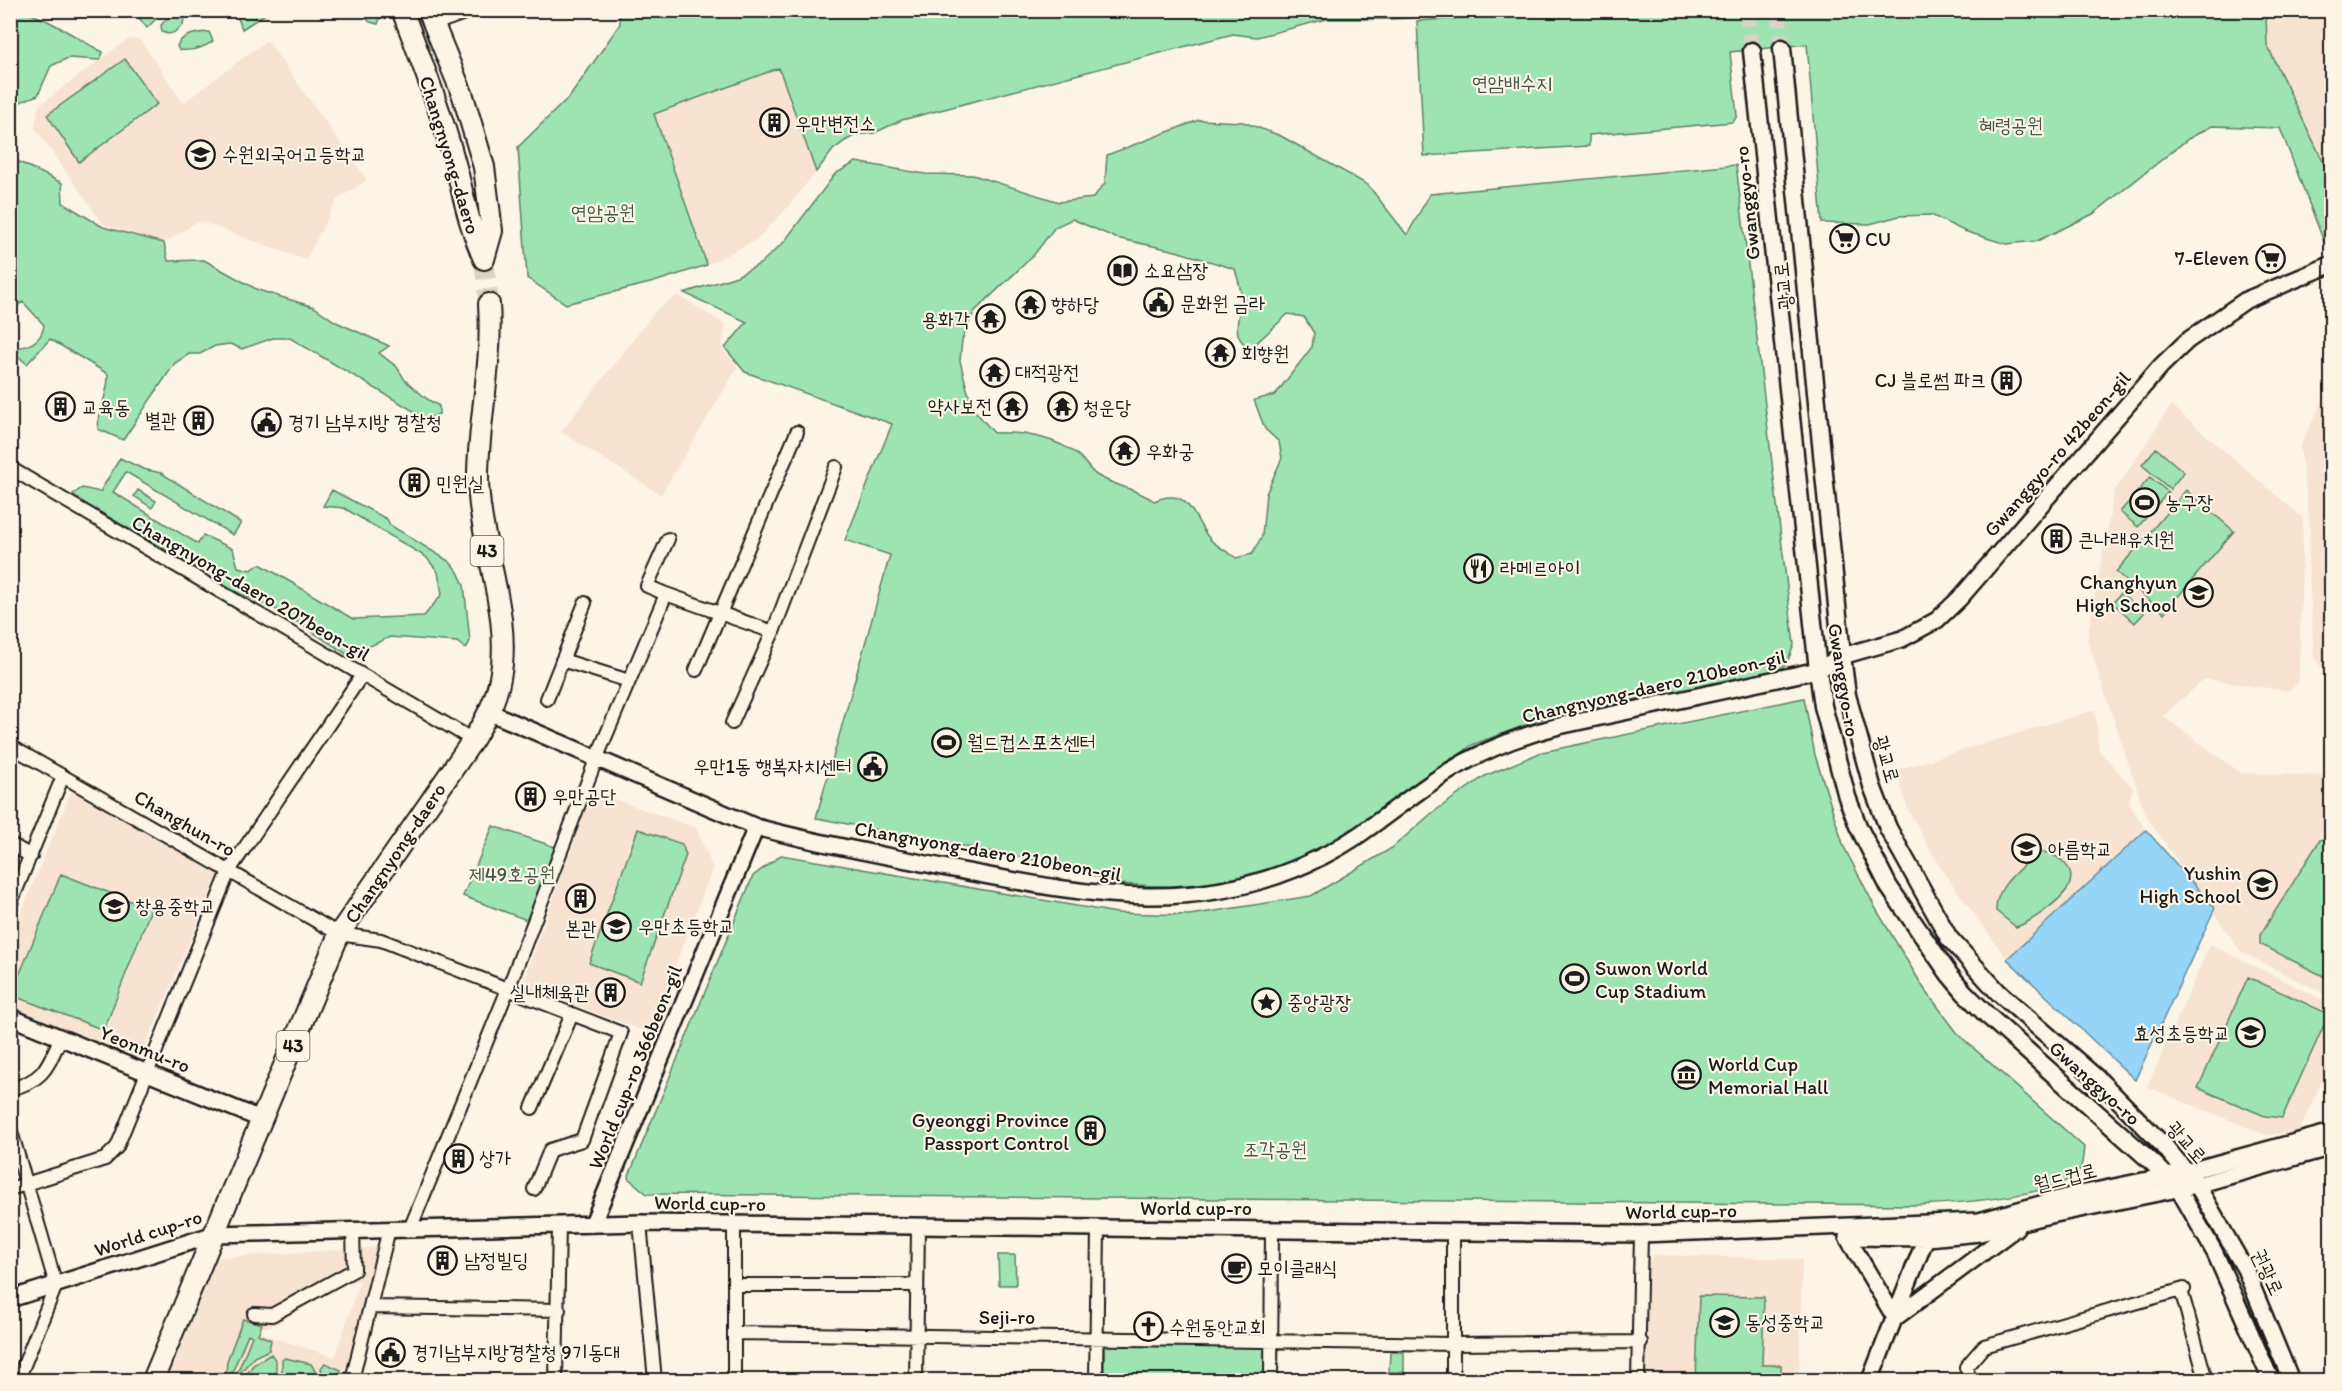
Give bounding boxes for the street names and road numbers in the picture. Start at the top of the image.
street label: Changnyong-daero [415,73,485,237]
street label: Gwanggyo-ro [1729,145,1765,261]
street label: 광교로 [1769,261,1797,311]
street label: Gwanggyo-ro 42beon-gil [1979,366,2136,542]
street label: Changnyong-daero 207beon-gil [127,510,375,666]
road number: 43 [470,536,504,566]
street label: Gwanggyo-ro [1823,622,1865,738]
street label: Changnyong-daero 210beon-gil [1519,644,1789,728]
street label: 광교로 [1869,732,1905,786]
street label: Changnyong-daero [339,778,451,928]
street label: Changhun-ro [130,784,240,862]
street label: Changnyong-daero 210beon-gil [853,816,1124,886]
street label: World cup-ro 366beon-gil [583,961,687,1173]
street label: Yeonmu-ro [96,1020,194,1078]
road number: 43 [276,1031,310,1061]
street label: Gwanggyo-ro [2044,1036,2146,1130]
street label: 광교로 [2162,1116,2212,1168]
street label: 월드컵로 [2031,1158,2099,1196]
street label: World cup-ro [654,1190,766,1216]
street label: World cup-ro [1140,1196,1252,1220]
street label: World cup-ro [1625,1198,1737,1224]
street label: World cup-ro [91,1204,205,1262]
street label: 권광로 [2247,1245,2289,1299]
street label: Seji-ro [979,1305,1035,1329]

